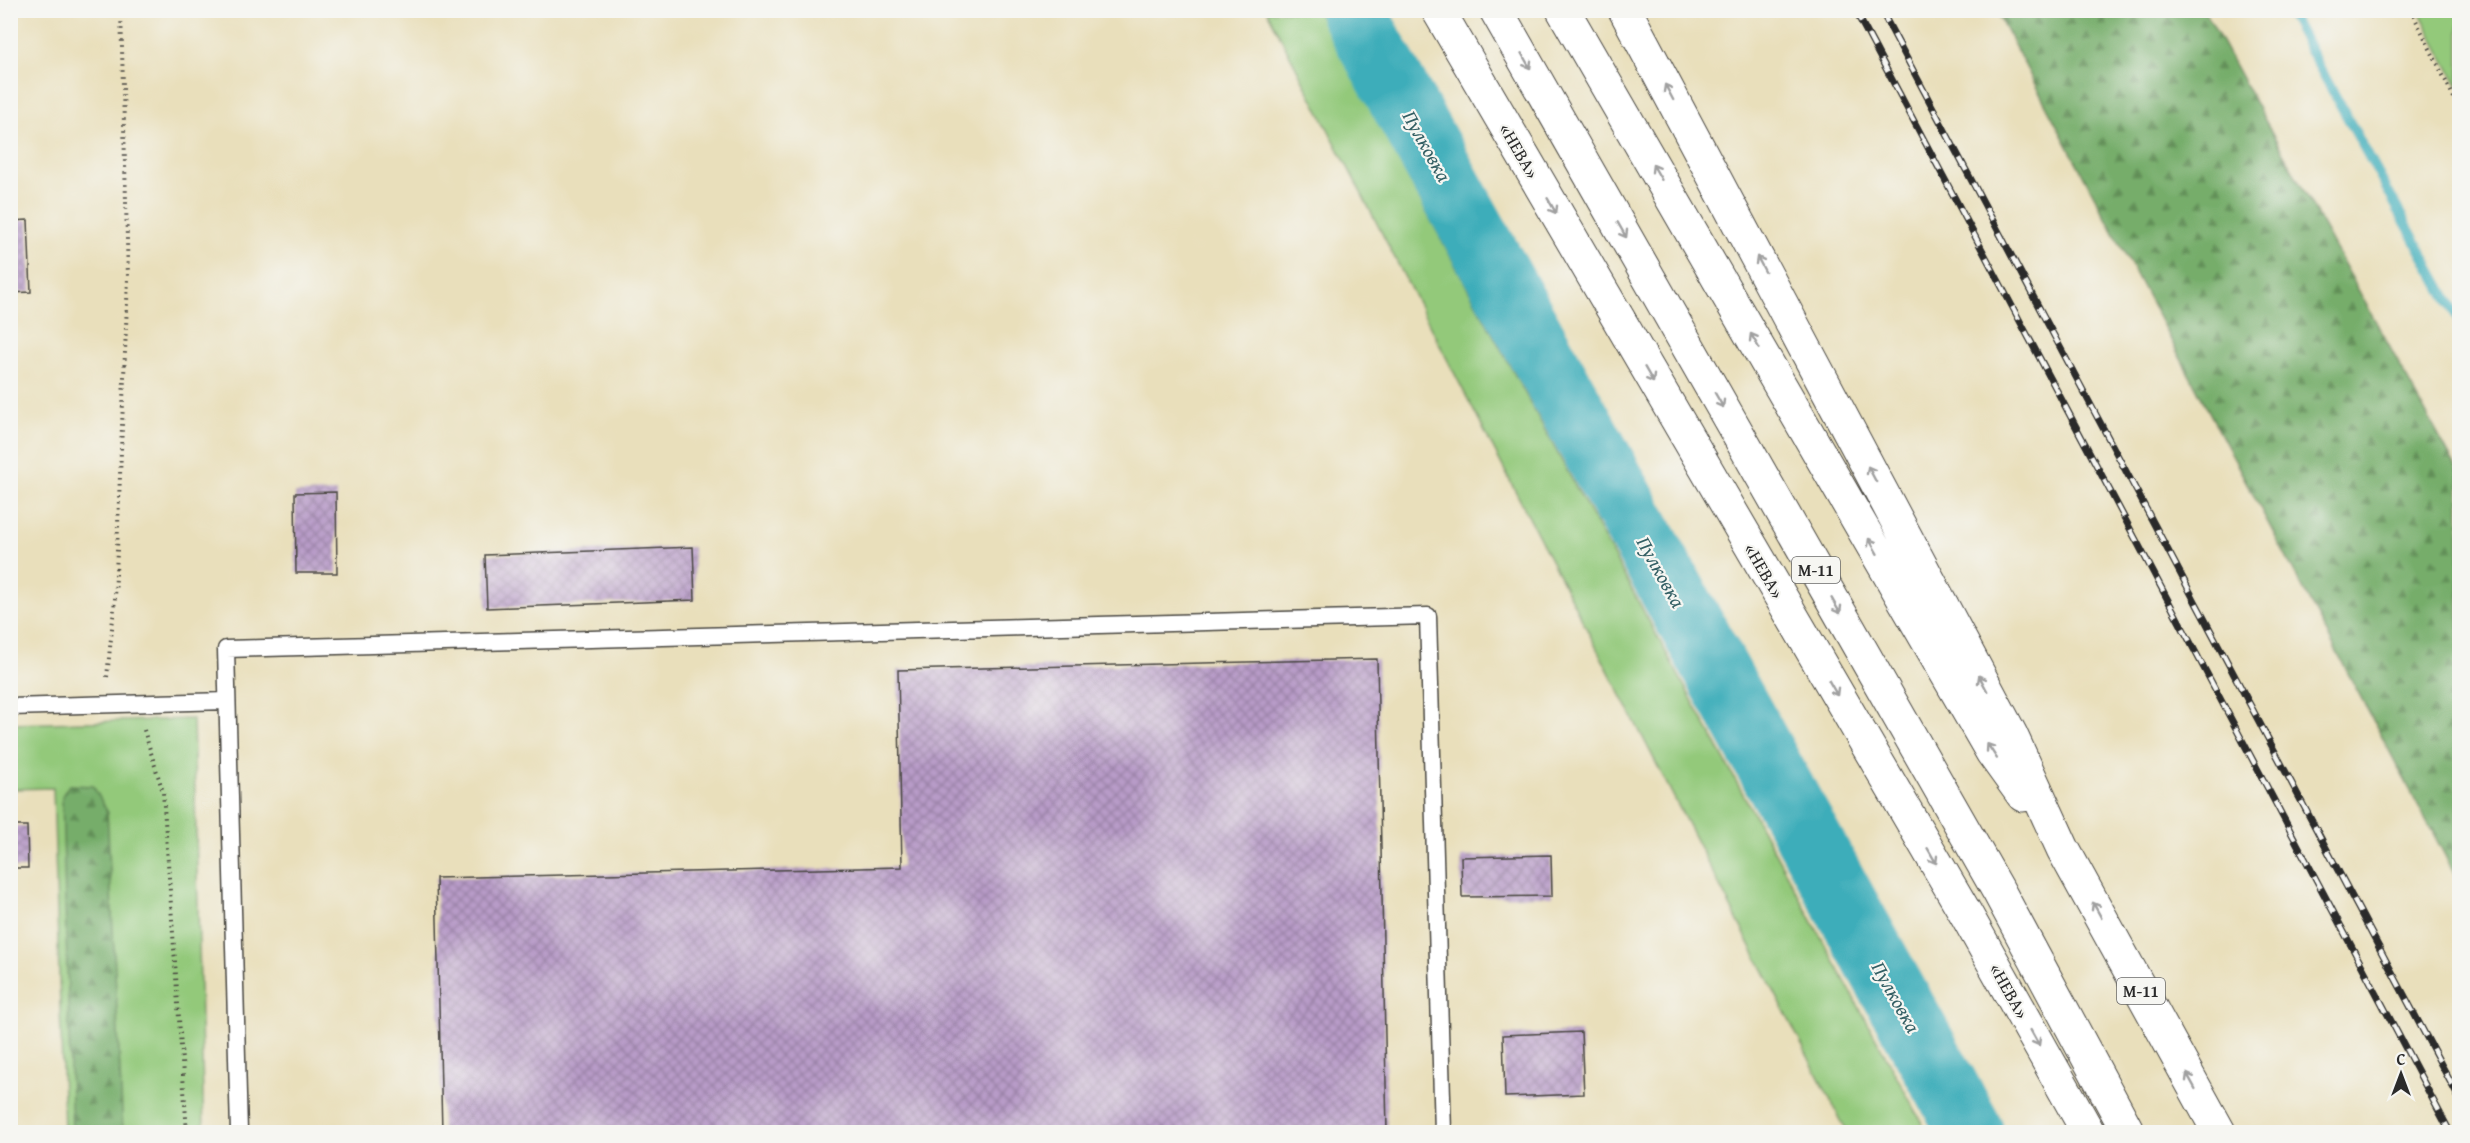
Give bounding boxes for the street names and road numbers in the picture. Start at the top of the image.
street label: «НЕВА» [1493,118,1546,184]
street label: «НЕВА» [1738,538,1791,604]
road number: М-11 [1792,557,1840,583]
street label: «НЕВА» [1983,958,2036,1024]
road number: М-11 [2117,978,2165,1004]

